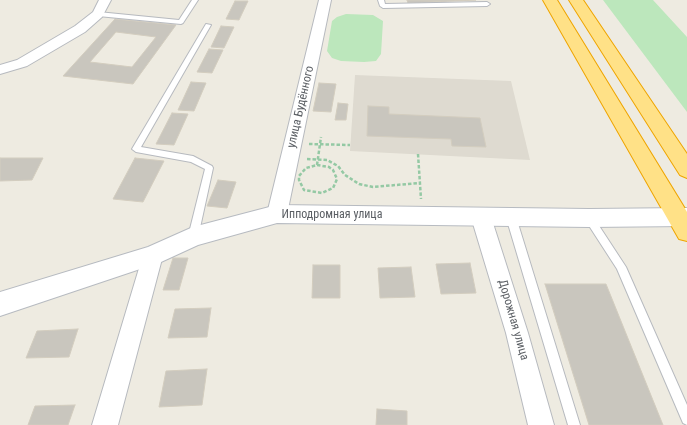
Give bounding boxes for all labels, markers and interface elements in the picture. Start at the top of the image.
street label: улица Будённого [285,65,317,149]
street label: Ипподромная улица [282,208,382,222]
street label: Дорожная улица [495,278,531,362]

